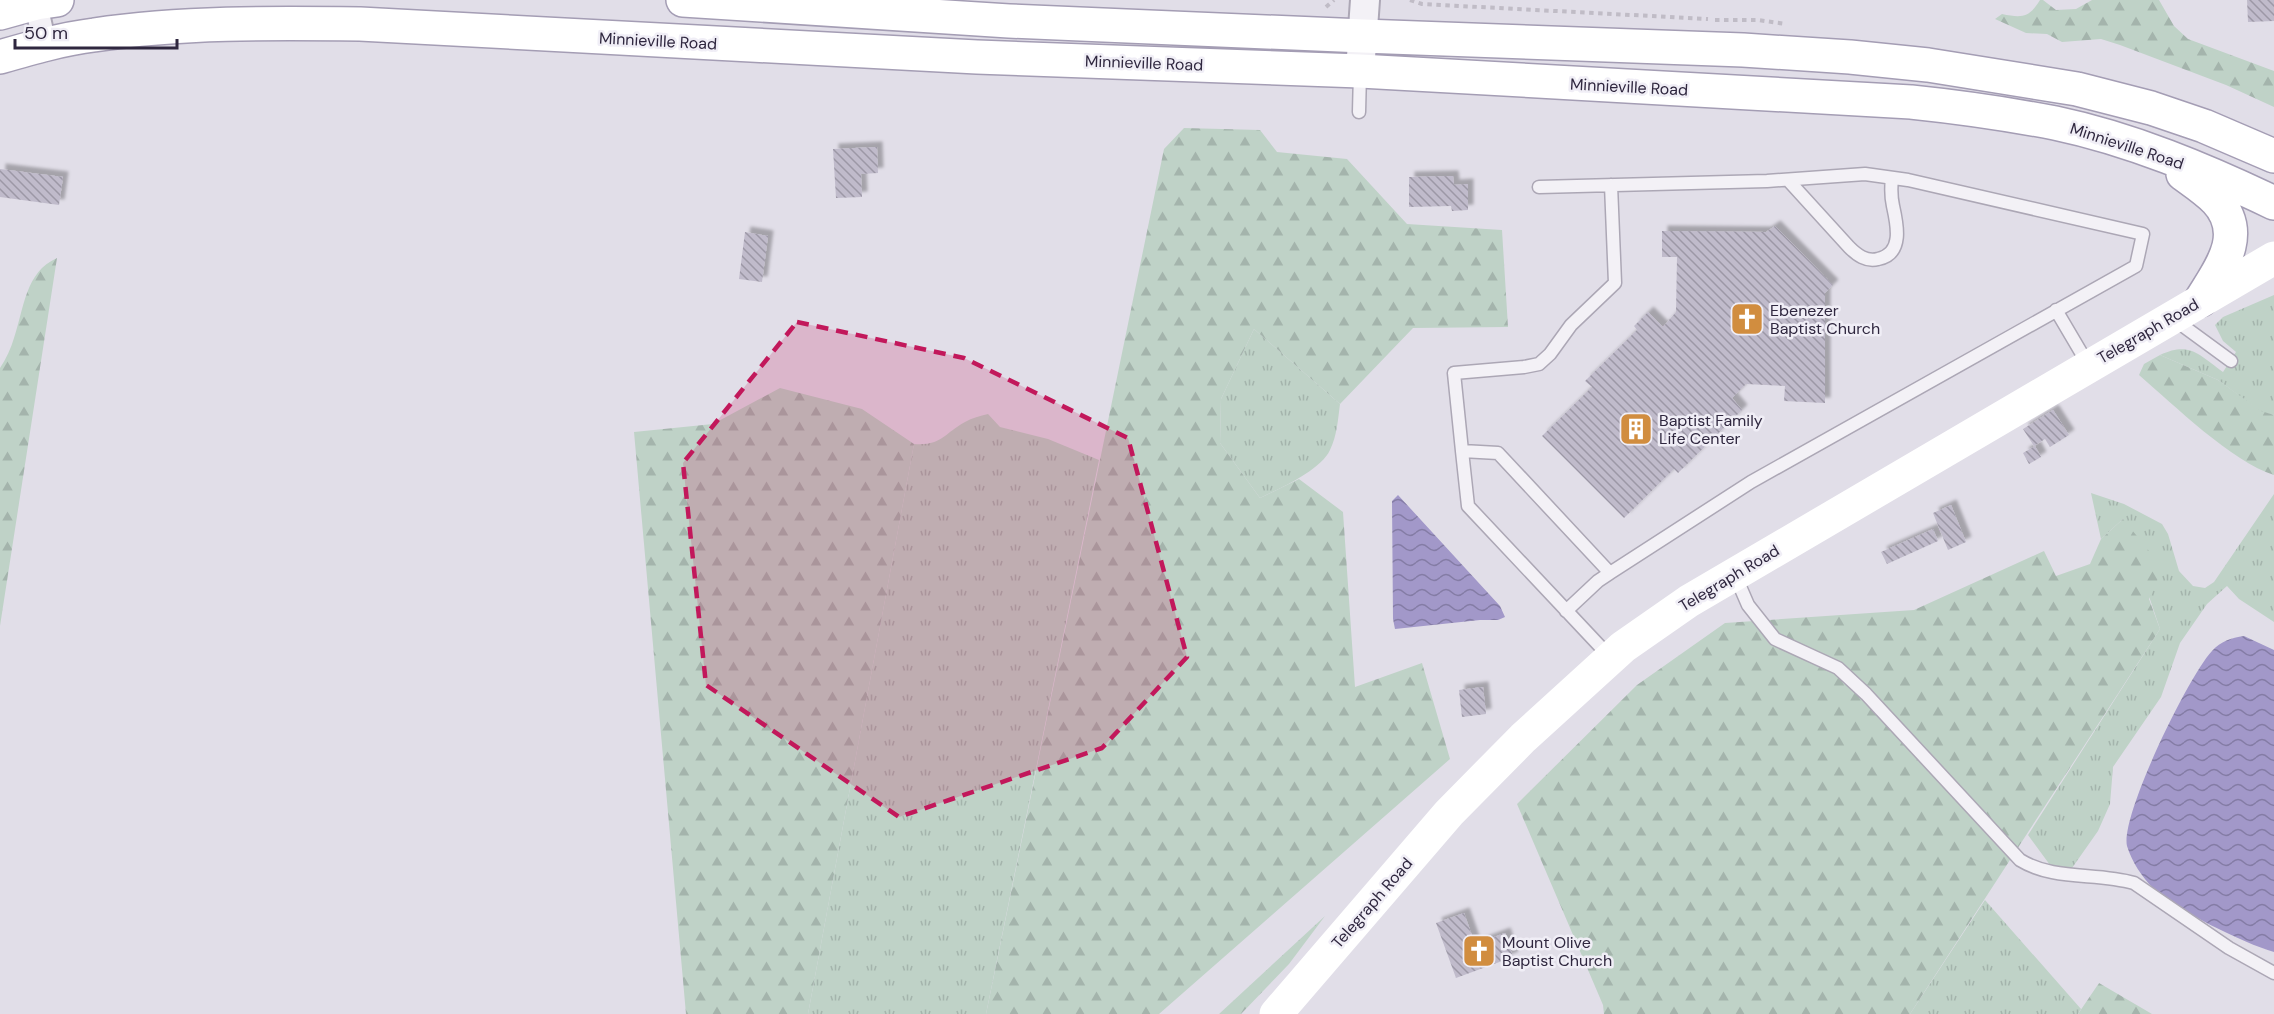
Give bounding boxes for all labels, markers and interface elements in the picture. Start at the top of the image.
scale bar [15,12,177,50]
text: 50 m [24,21,68,45]
street label: Minnieville Road [598,27,718,55]
street label: Minnieville Road [1085,50,1203,76]
street label: Minnieville Road [1569,73,1689,101]
street label: Minnieville Road [2068,118,2186,174]
street label: Telegraph Road [2094,294,2202,368]
place label: Ebenezer Baptist Church [1770,300,1880,339]
church icon: Ebenezer Baptist Church [1729,301,1765,337]
place label: Baptist Family Life Center [1659,410,1763,449]
building icon: Baptist Family Life Center [1618,411,1654,447]
street label: Telegraph Road [1675,540,1783,616]
street label: Telegraph Road [1327,853,1417,953]
place label: Mount Olive Baptist Church [1502,932,1612,971]
church icon: Mount Olive Baptist Church [1461,933,1497,969]

